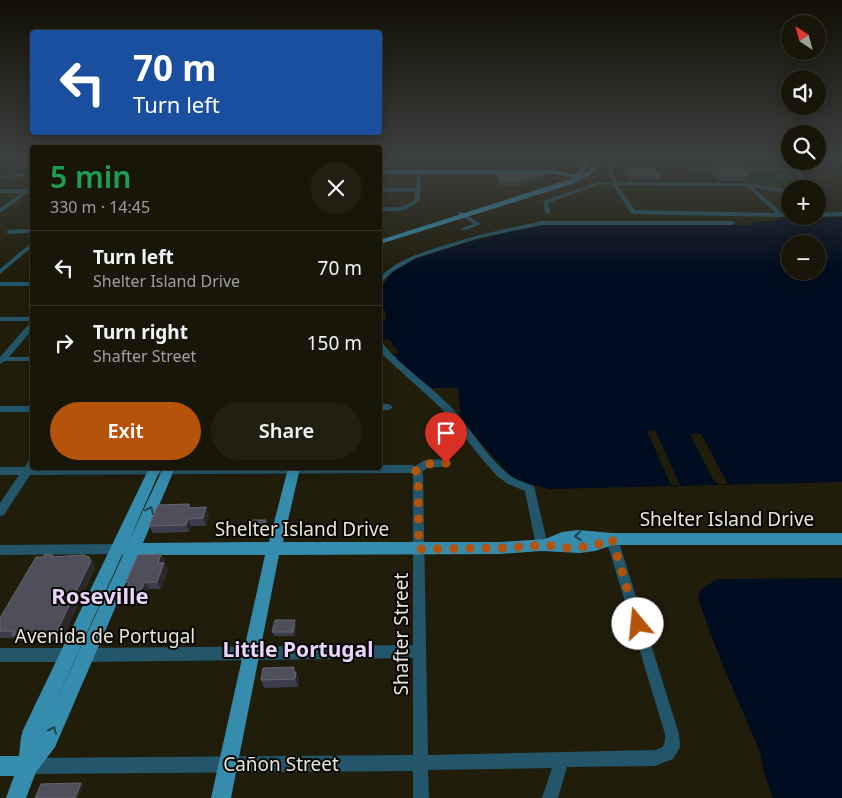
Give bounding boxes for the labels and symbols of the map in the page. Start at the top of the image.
north arrow [781,15,826,60]
pin [425,412,467,463]
one-way arrow [143,506,153,515]
street label: Shelter Island Drive [640,506,814,532]
street label: Shelter Island Drive [215,516,389,542]
one-way arrow [574,530,582,541]
street label: Shafter Street [388,572,414,695]
district label: Roseville [51,580,149,610]
position arrow [611,597,663,649]
street label: Avenida de Portugal [15,623,195,649]
district label: Little Portugal [223,635,373,663]
one-way arrow [46,726,56,735]
street label: Cañon Street [223,751,339,777]

